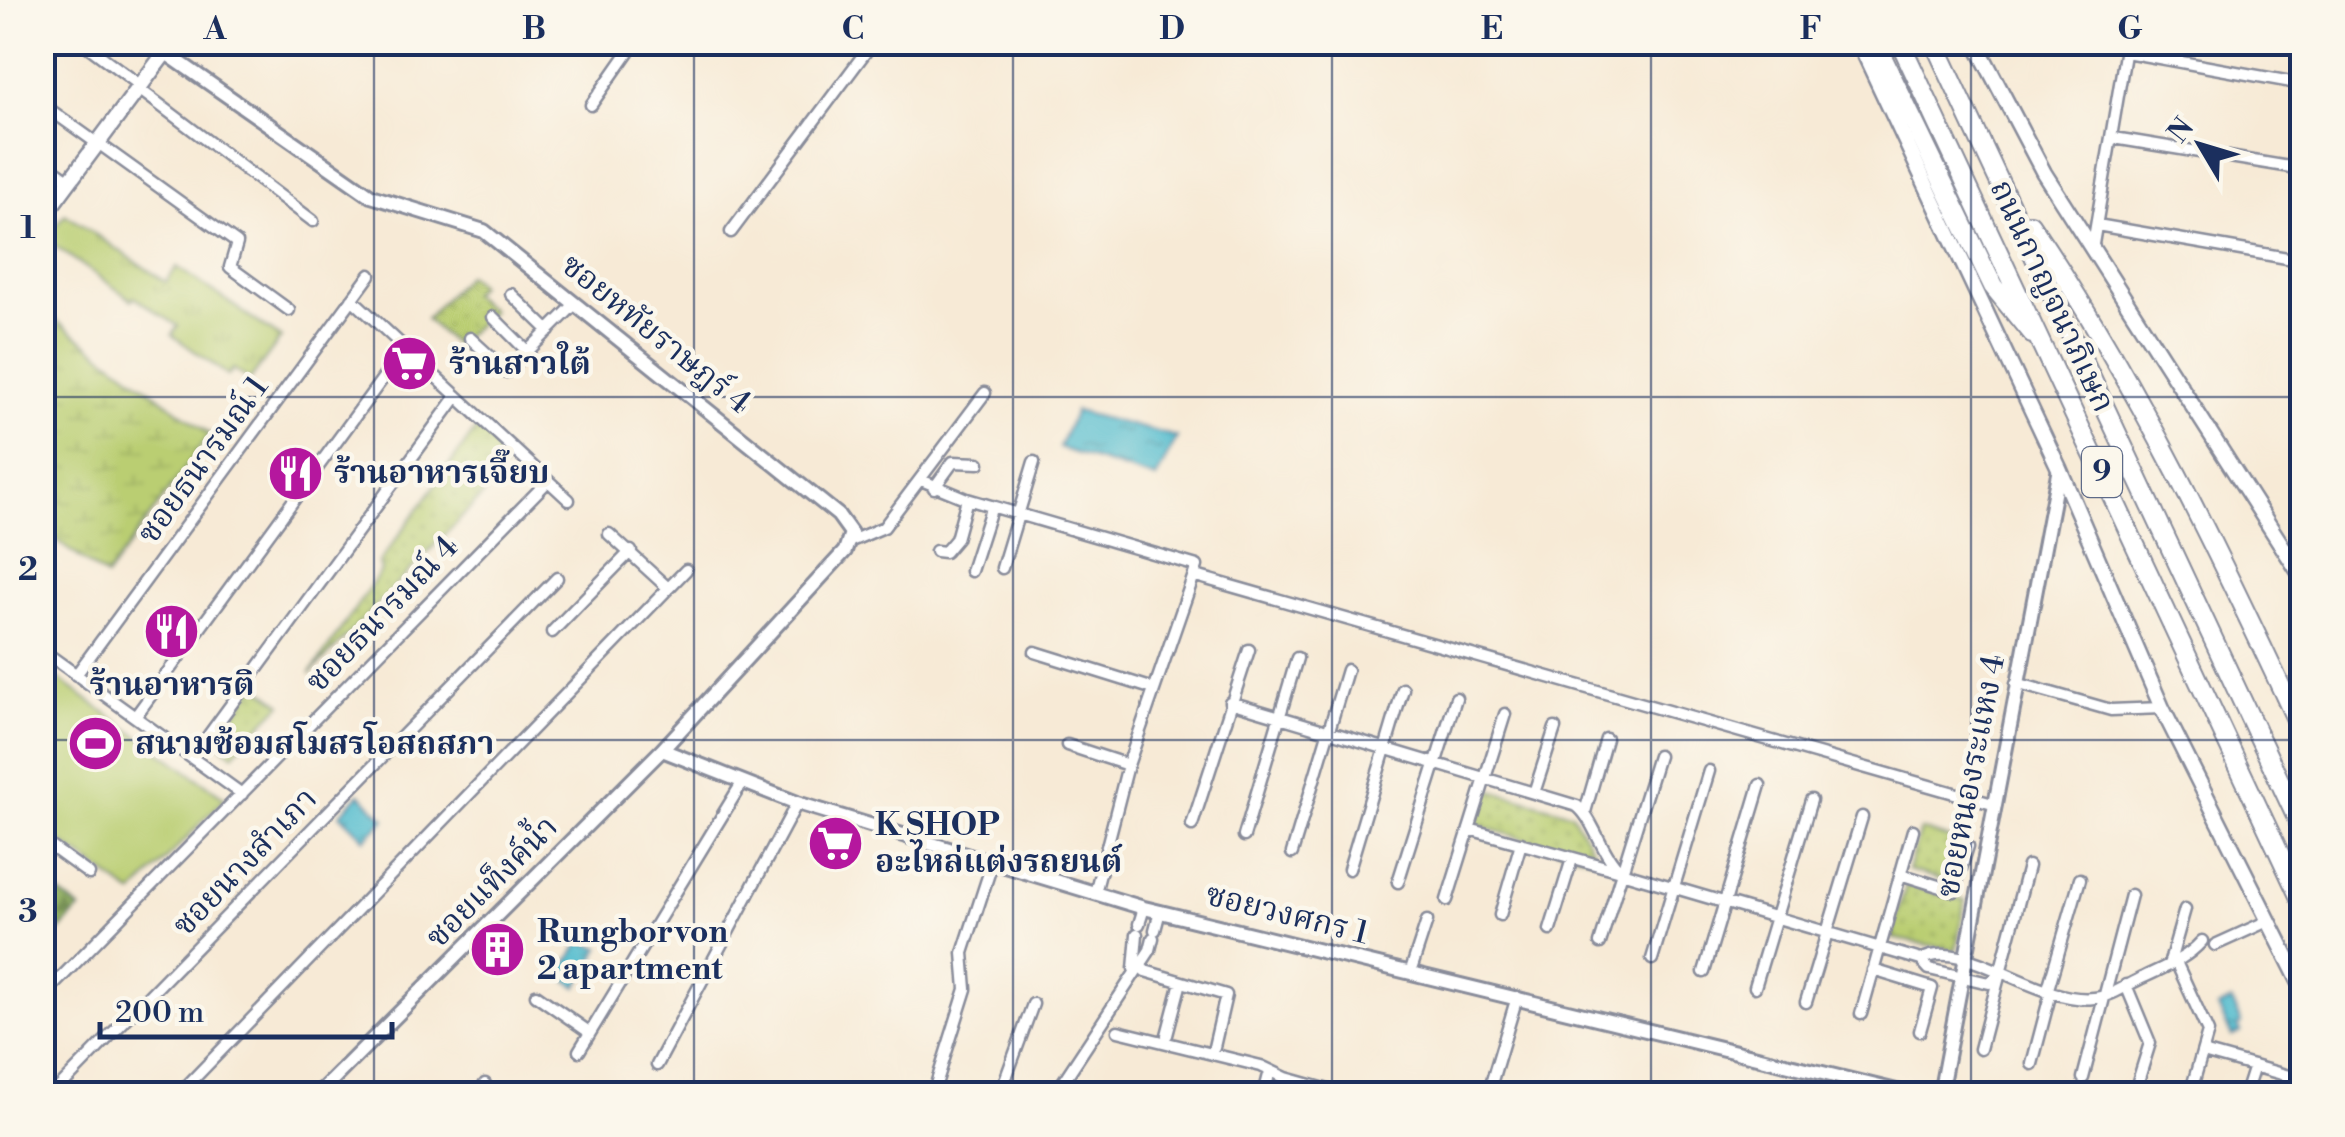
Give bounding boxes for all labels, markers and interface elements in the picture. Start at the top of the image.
text: A [203,9,228,49]
text: B [522,9,546,49]
text: C [842,9,864,49]
text: D [1159,9,1185,49]
text: E [1481,9,1503,49]
text: F [1800,9,1822,49]
text: G [2117,9,2143,49]
north arrow [2150,95,2250,195]
text: N [2161,111,2202,150]
street label: ถนนกาญจนาภิเษก [1981,173,2123,419]
text: 1 [20,208,36,248]
street label: ซอยหทัยราษฎร์ 4 [553,245,759,423]
supermarket icon: ร้านสาวใต้ [380,334,440,394]
place label: ร้านสาวใต้ [449,341,591,384]
street label: ซอยธนารมณ์ 1 [129,368,277,552]
restaurant icon: ร้านอาหารเจี๊ยบ [265,443,325,503]
road number: 9 [2082,447,2122,497]
place label: ร้านอาหารเจี๊ยบ [334,449,549,493]
street label: ซอยธนารมณ์ 4 [297,527,467,701]
text: 2 [18,550,38,590]
restaurant icon: ร้านอาหารติ [142,601,202,661]
street label: ซอยหนองระแหง 4 [1928,651,2014,901]
place label: ร้านอาหารติ [89,665,255,705]
sports icon: สนามซ้อมสโมสรโอสถสภา [66,714,126,774]
place label: สนามซ้อมสโมสรโอสถสภา [135,721,494,764]
street label: ซอยนางสำเภา [164,779,326,945]
street label: ซอยแท็งค์น้ำ [415,805,566,956]
place label: K SHOP อะไหล่แต่งรถยนต์ [875,805,1123,882]
supermarket icon: K SHOP อะไหล่แต่งรถยนต์ [806,813,866,873]
street label: ซอยวงศกร 1 [1201,874,1373,954]
text: 3 [18,892,38,932]
place label: Rungborvon 2 apartment [537,912,729,989]
building icon: Rungborvon 2 apartment [468,920,528,980]
scale bar [100,977,392,1039]
text: 200 m [115,994,204,1032]

